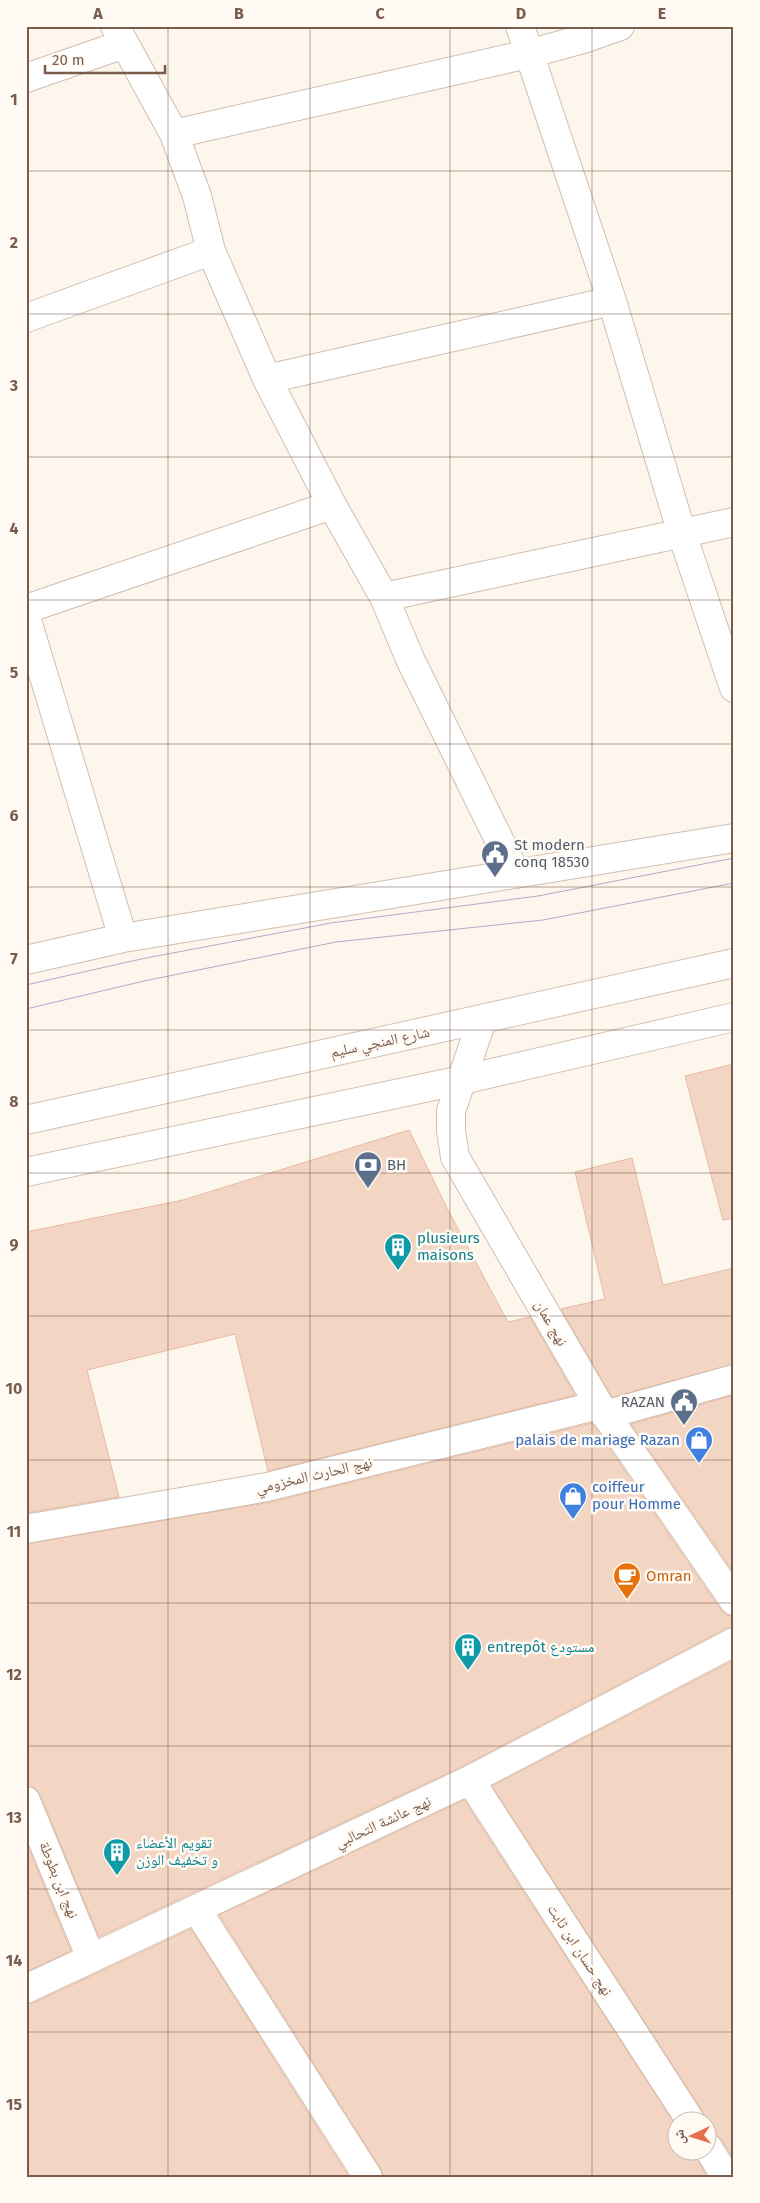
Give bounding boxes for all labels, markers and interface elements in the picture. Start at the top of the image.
text: A [92,4,103,23]
text: B [234,4,244,23]
text: C [375,4,385,23]
text: D [516,4,526,23]
text: E [658,4,666,23]
scale bar [45,42,165,74]
text: 20 m [52,51,85,69]
text: 1 [10,90,18,109]
text: 2 [10,233,18,252]
text: 3 [9,376,18,395]
text: 4 [9,519,19,538]
text: 5 [10,663,19,682]
text: 6 [9,806,19,825]
place label: St modern conq 18530 [514,836,589,871]
public building icon: St modern conq 18530 [480,839,510,878]
text: 7 [10,949,18,968]
street label: شارع المنجي سليم [329,1023,432,1064]
text: 8 [9,1092,19,1111]
bank icon: BH [353,1150,383,1189]
place label: BH [387,1156,406,1174]
place label: plusieurs maisons [417,1229,480,1264]
building icon: plusieurs maisons [383,1232,413,1271]
text: 9 [10,1235,19,1254]
street label: نهج عمان [530,1297,571,1350]
text: 10 [6,1379,22,1398]
public building icon: RAZAN [669,1387,699,1426]
place label: RAZAN [621,1393,665,1411]
shop icon: palais de mariage Razan [684,1425,714,1464]
place label: palais de mariage Razan [515,1431,680,1449]
street label: نهج الحارث المخزومي [254,1453,375,1500]
place label: coiffeur pour Homme [592,1478,681,1513]
shop icon: coiffeur pour Homme [558,1481,588,1520]
text: 11 [7,1522,21,1541]
cafe icon: Omran [612,1561,642,1600]
place label: Omran [646,1567,691,1585]
building icon: entrepôt مستودع [453,1632,483,1671]
place label: entrepôt مستودع [487,1638,595,1657]
text: 12 [6,1665,22,1684]
street label: نهج عائشة التحالبي [332,1792,435,1855]
text: 13 [6,1808,22,1827]
place label: تقويم الأعضاء و تخفيف الوزن [136,1834,218,1870]
building icon: تقويم الأعضاء و تخفيف الوزن [102,1837,132,1876]
street label: نهج ابن بطوطة [34,1839,83,1922]
street label: نهج حسان ابن ثابت [543,1901,616,2000]
text: 14 [6,1951,22,1970]
text: 15 [6,2095,22,2114]
north arrow [668,2110,718,2160]
text: ش [671,2129,689,2145]

